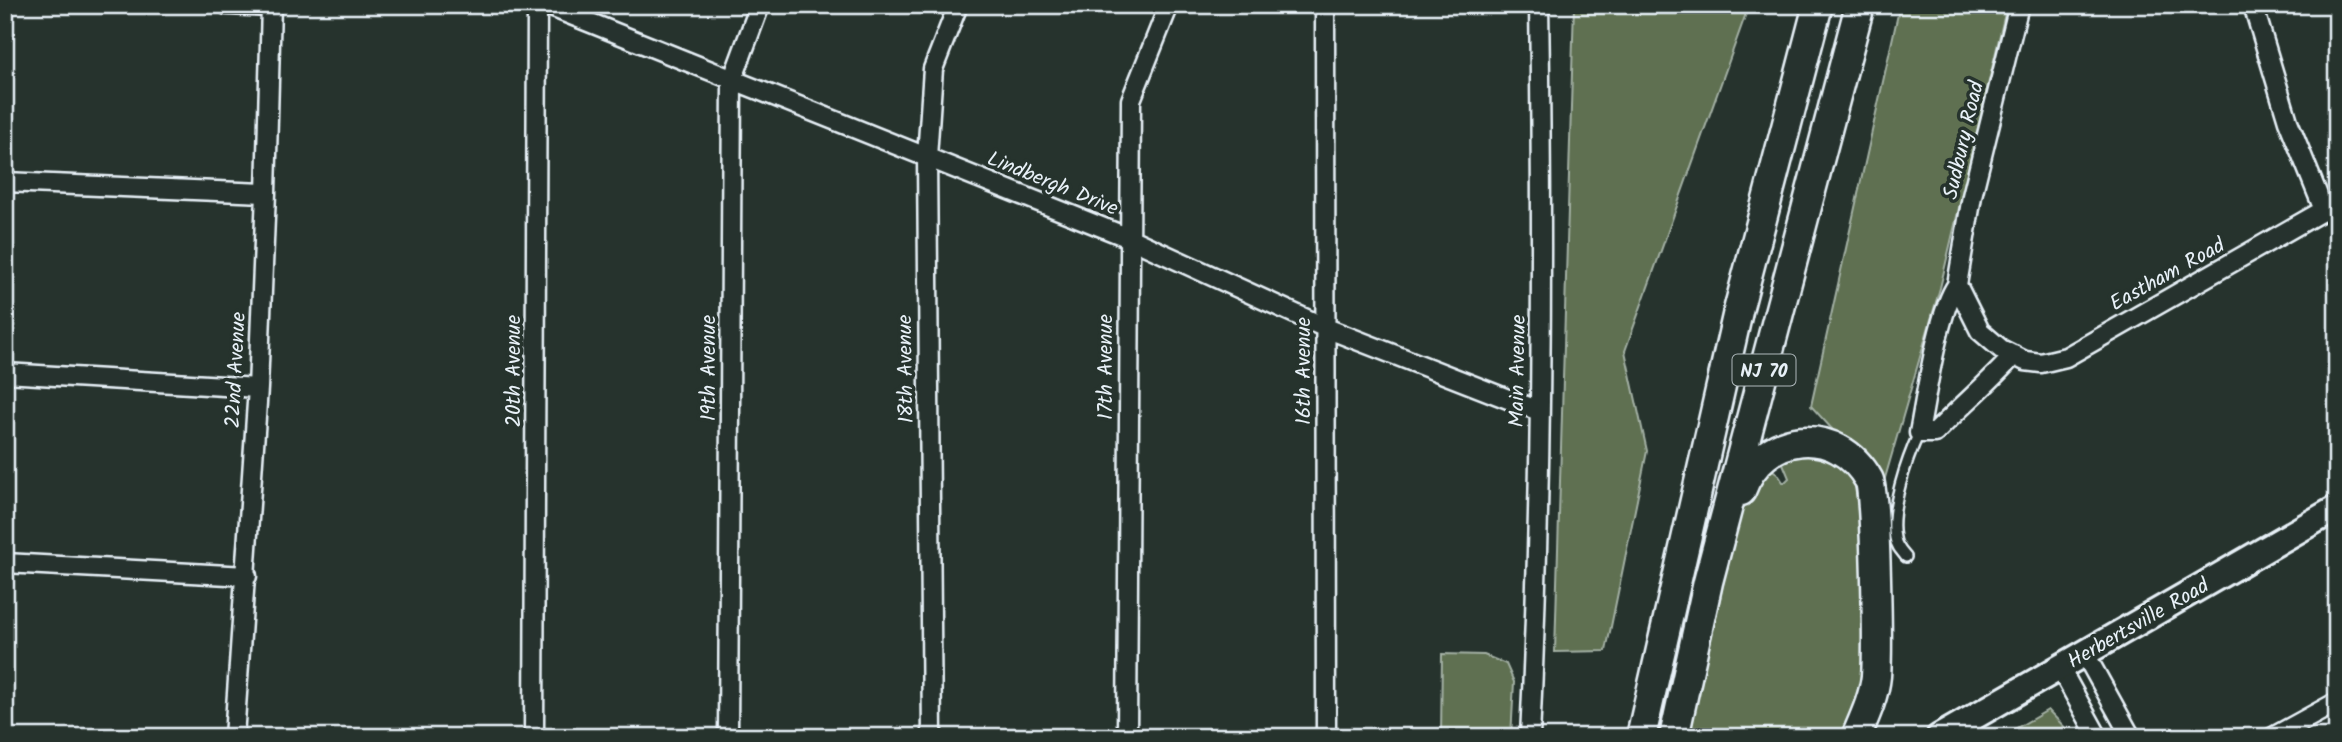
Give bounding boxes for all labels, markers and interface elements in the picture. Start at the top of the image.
street label: Sudbury Road [1935,78,1994,203]
street label: Lindbergh Drive [982,143,1124,226]
street label: Eastham Road [2104,230,2232,321]
street label: 22nd Avenue [217,311,256,429]
street label: 20th Avenue [498,314,531,427]
street label: 19th Avenue [693,314,726,421]
street label: 18th Avenue [889,314,924,424]
street label: 17th Avenue [1090,314,1123,420]
street label: Main Avenue [1501,314,1536,428]
street label: 16th Avenue [1288,317,1321,425]
road number: NJ 70 [1732,354,1796,386]
street label: Herbertsville Road [2062,570,2216,678]

